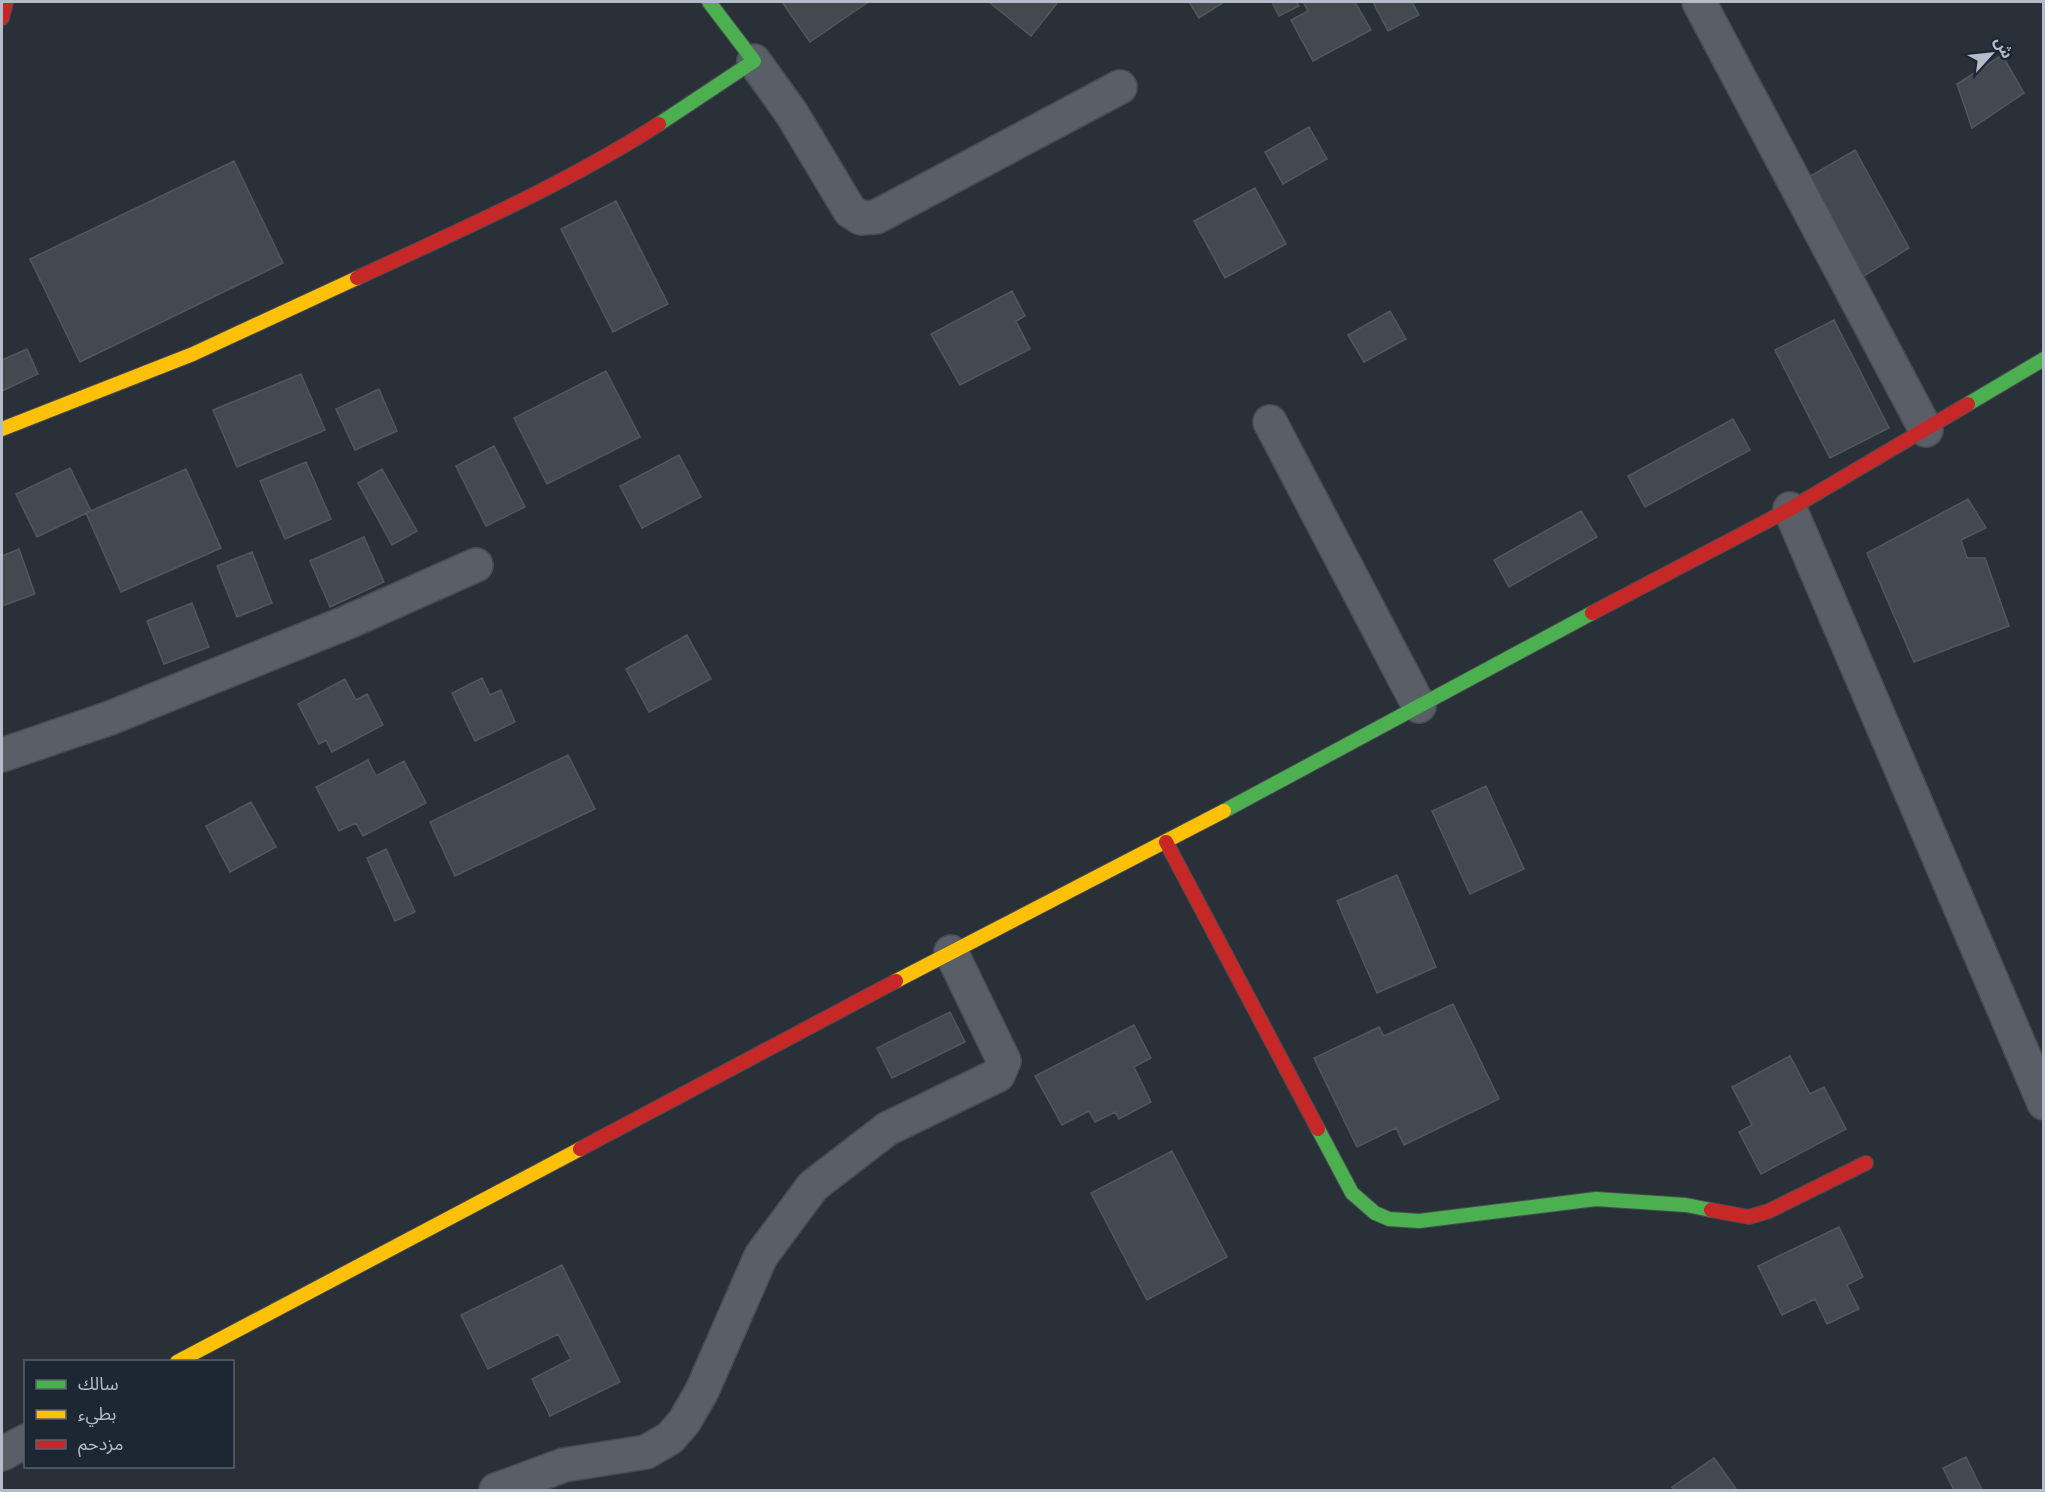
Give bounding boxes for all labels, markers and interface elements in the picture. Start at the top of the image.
north arrow [1961,24,2021,84]
text: ش [1990,34,2017,62]
legend [24,1360,234,1468]
text: سالك [78,1374,119,1394]
text: بطيء [78,1404,116,1427]
text: مزدحم [78,1434,123,1457]

